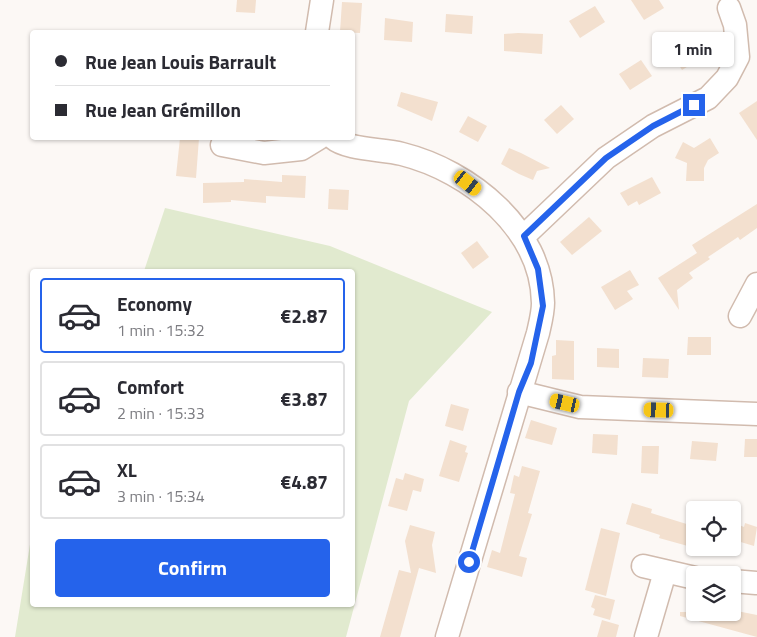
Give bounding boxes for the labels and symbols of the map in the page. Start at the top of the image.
callout: 1 min [653,32,735,68]
route end [683,94,705,116]
car [451,168,484,198]
car [548,392,581,414]
car [643,402,674,418]
route start [458,551,480,573]

